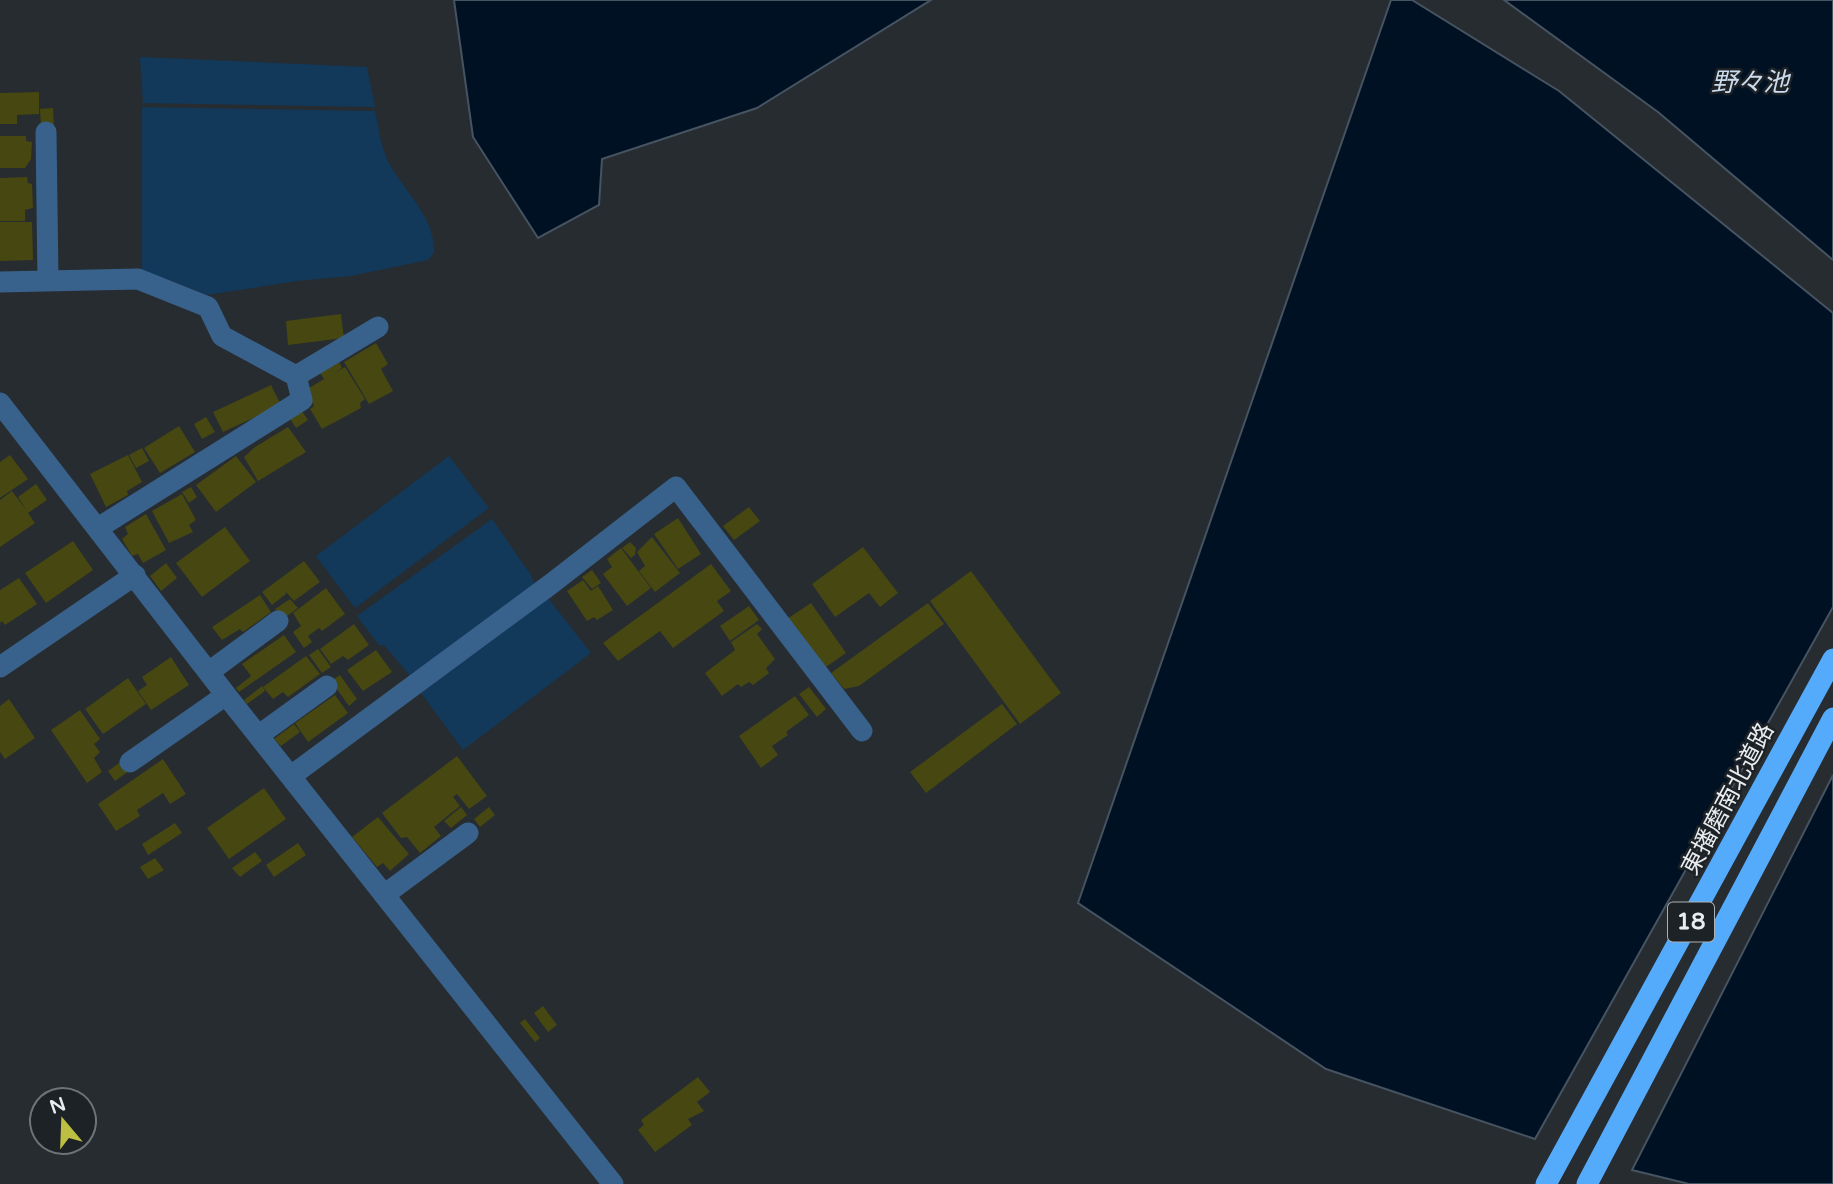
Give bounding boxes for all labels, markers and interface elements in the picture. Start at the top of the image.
water label: 野々池 [1711,67,1792,98]
street label: 東播磨南北道路 [1676,718,1780,880]
road number: 18 [1668,903,1714,942]
north arrow [28,1086,98,1156]
text: N [47,1093,69,1119]

